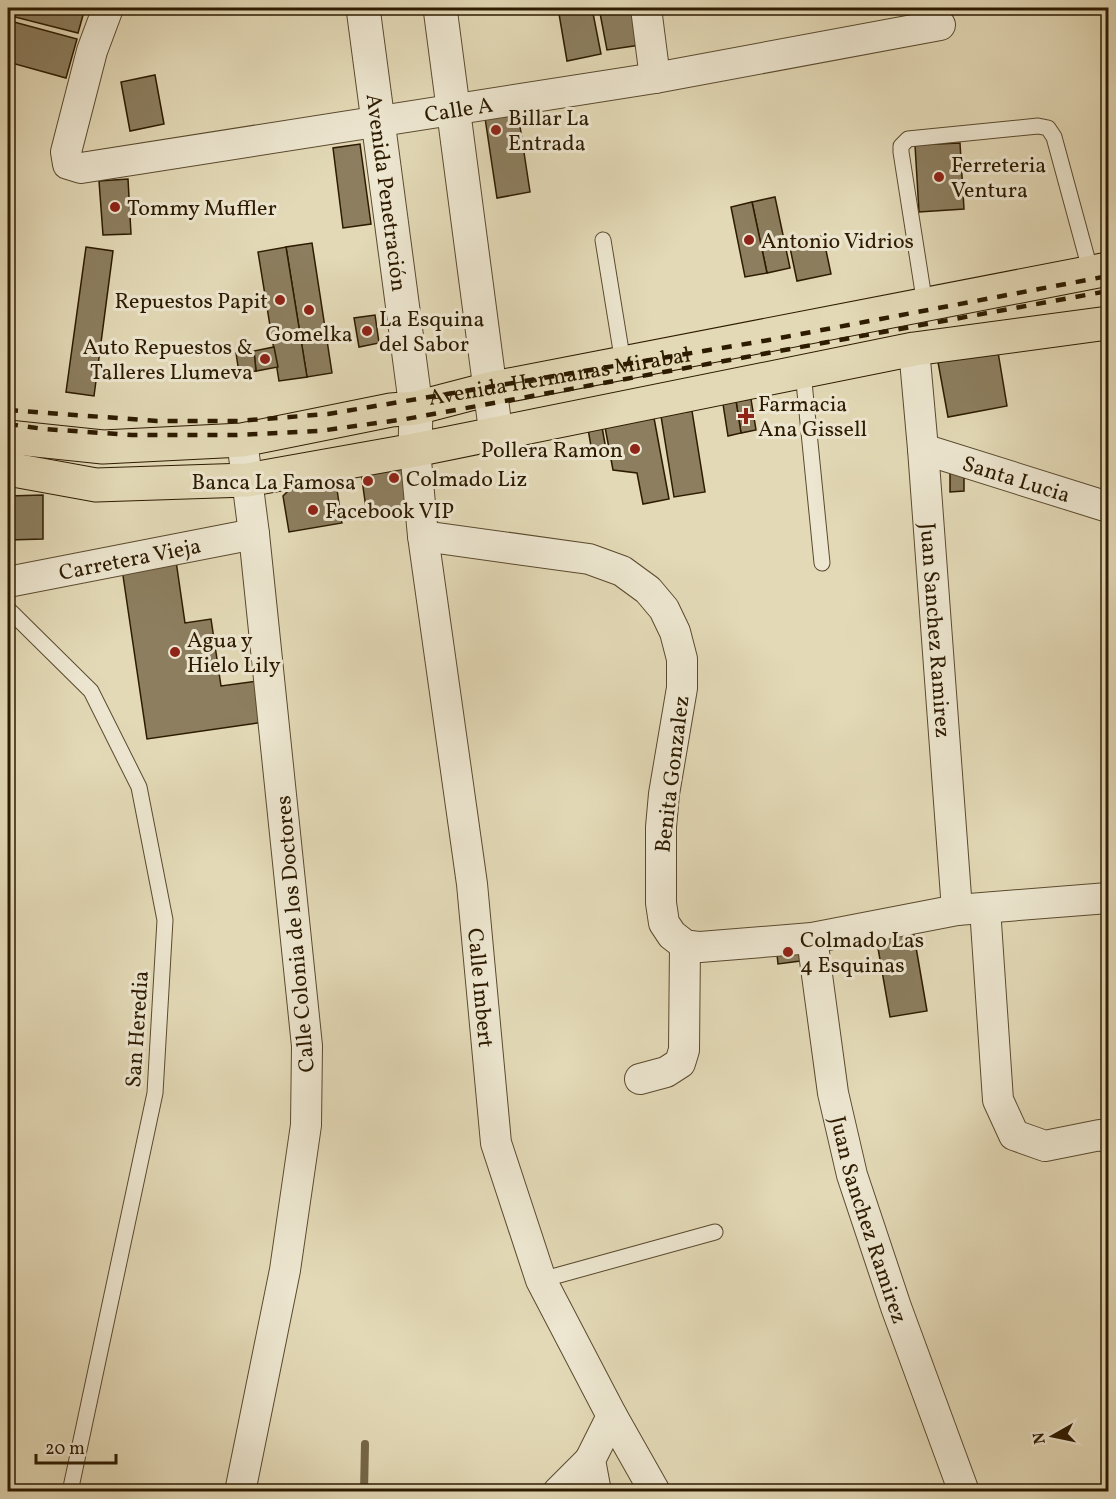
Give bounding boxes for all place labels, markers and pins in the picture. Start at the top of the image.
place label: Billar La Entrada [508,104,589,160]
marker: Billar La Entrada [489,123,503,137]
place label: Ferreteria Ventura [951,151,1046,207]
marker: Ferreteria Ventura [932,170,946,184]
place label: Tommy Muffler [127,194,277,225]
marker: Tommy Muffler [108,200,122,214]
place label: Antonio Vidrios [761,227,914,258]
marker: Antonio Vidrios [742,233,756,247]
place label: Repuestos Papit [114,287,268,318]
marker: Repuestos Papit [273,293,287,307]
marker: Gomelka [302,303,316,317]
place label: La Esquina del Sabor [379,305,484,361]
place label: Gomelka [265,320,353,351]
marker: La Esquina del Sabor [360,324,374,338]
place label: Auto Repuestos & Talleres Llumeva [83,333,253,389]
marker: Auto Repuestos & Talleres Llumeva [258,352,272,366]
place label: Farmacia Ana Gissell [758,390,867,446]
marker: Farmacia Ana Gissell [739,409,753,423]
place label: Pollera Ramon [481,436,623,467]
marker: Pollera Ramon [628,442,642,456]
place label: Colmado Liz [406,465,527,496]
place label: Banca La Famosa [192,468,356,499]
marker: Colmado Liz [387,471,401,485]
marker: Banca La Famosa [361,474,375,488]
place label: Facebook VIP [325,497,454,528]
marker: Facebook VIP [306,503,320,517]
place label: Agua y Hielo Lily [187,626,281,682]
marker: Agua y Hielo Lily [168,645,182,659]
place label: Colmado Las 4 Esquinas [800,926,924,982]
marker: Colmado Las 4 Esquinas [781,945,795,959]

